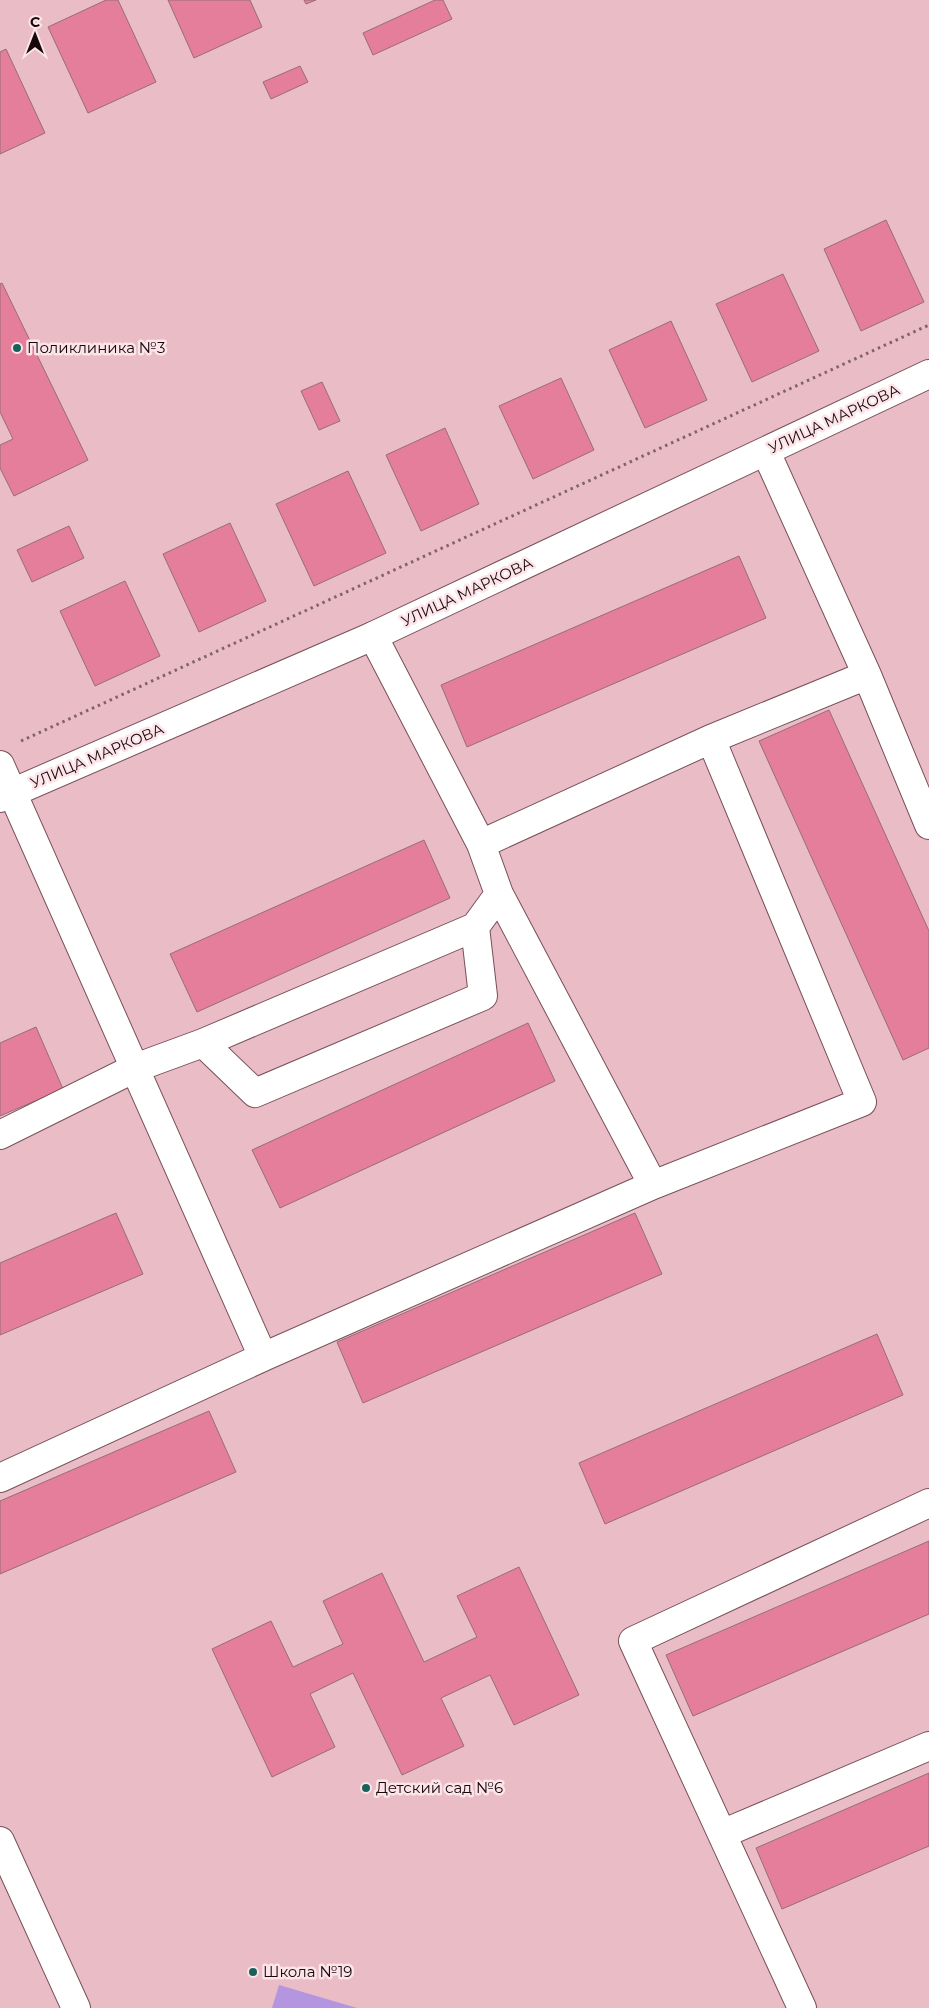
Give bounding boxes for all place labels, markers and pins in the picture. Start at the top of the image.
place label: Поликлиника №3 [27,338,165,357]
marker: Поликлиника №3 [11,342,23,354]
place label: Детский сад №6 [376,1778,503,1797]
marker: Детский сад №6 [360,1782,372,1794]
place label: Школа №19 [263,1962,353,1981]
marker: Школа №19 [247,1966,259,1978]

